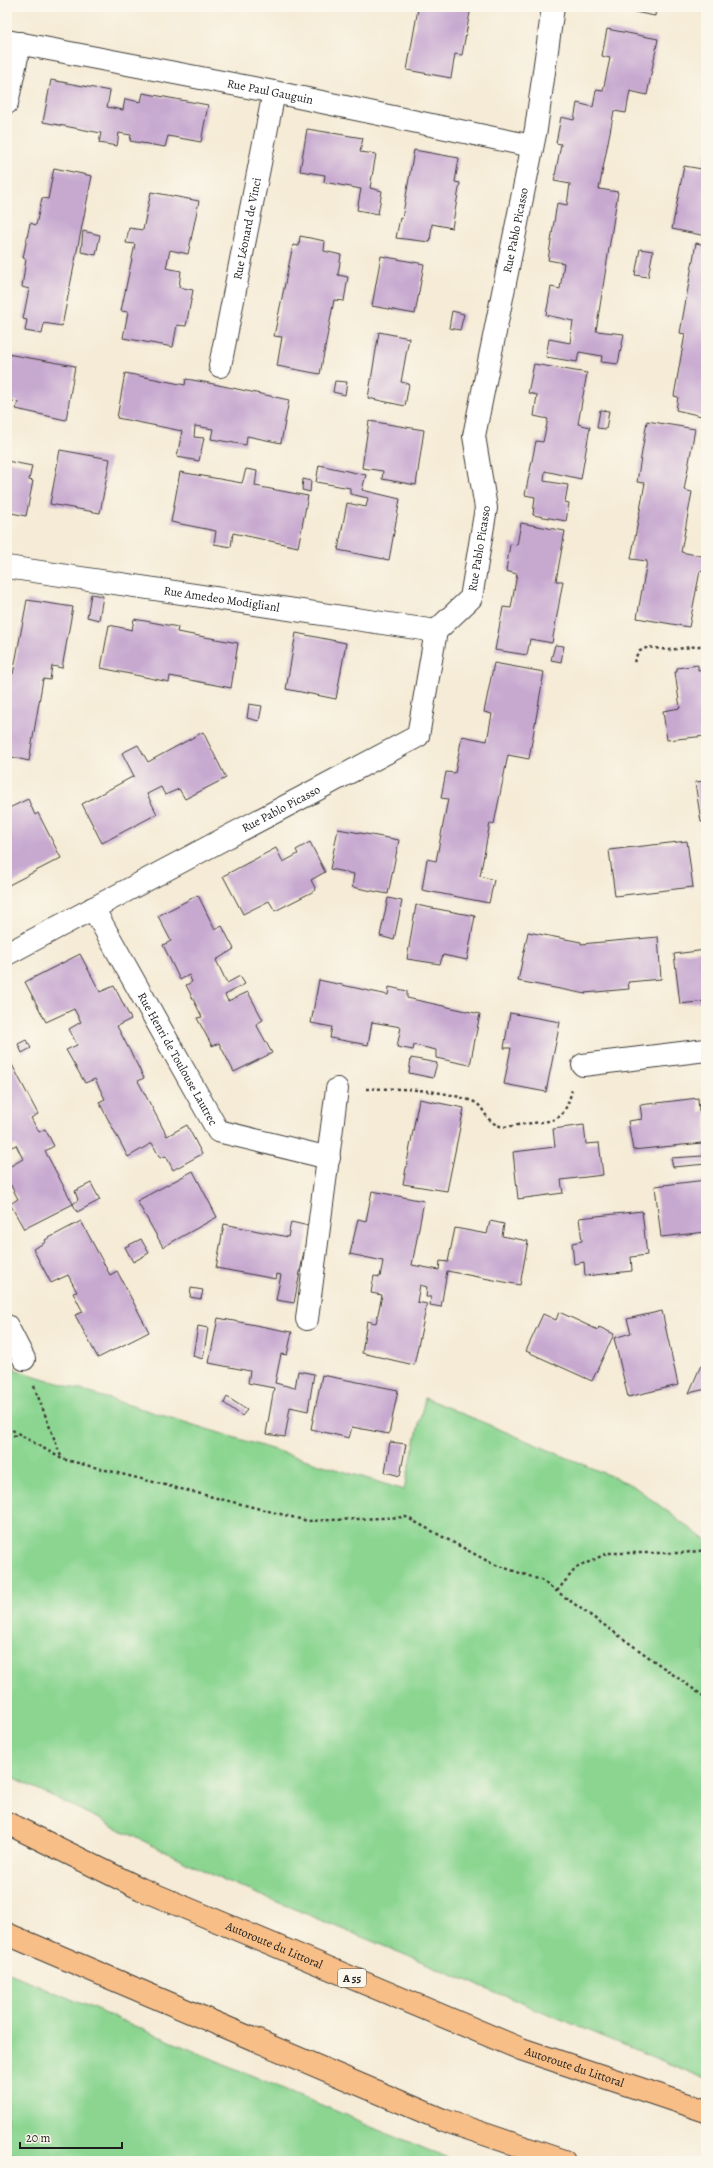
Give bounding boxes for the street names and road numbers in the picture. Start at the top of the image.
street label: Rue Paul Gauguin [226,75,315,108]
street label: Rue Léonard de Vinci [229,176,265,281]
street label: Rue Pablo Picasso [499,186,532,274]
street label: Rue Pablo Picasso [464,504,494,593]
street label: Rue Amedeo Modiglianl [163,582,281,616]
street label: Rue Pablo Picasso [239,781,323,836]
street label: Rue Henri de Toulouse Lautrec [134,990,221,1128]
street label: Autoroute du Littoral [222,1917,325,1973]
road number: A 55 [338,1969,366,1987]
street label: Autoroute du Littoral [522,2043,626,2091]

